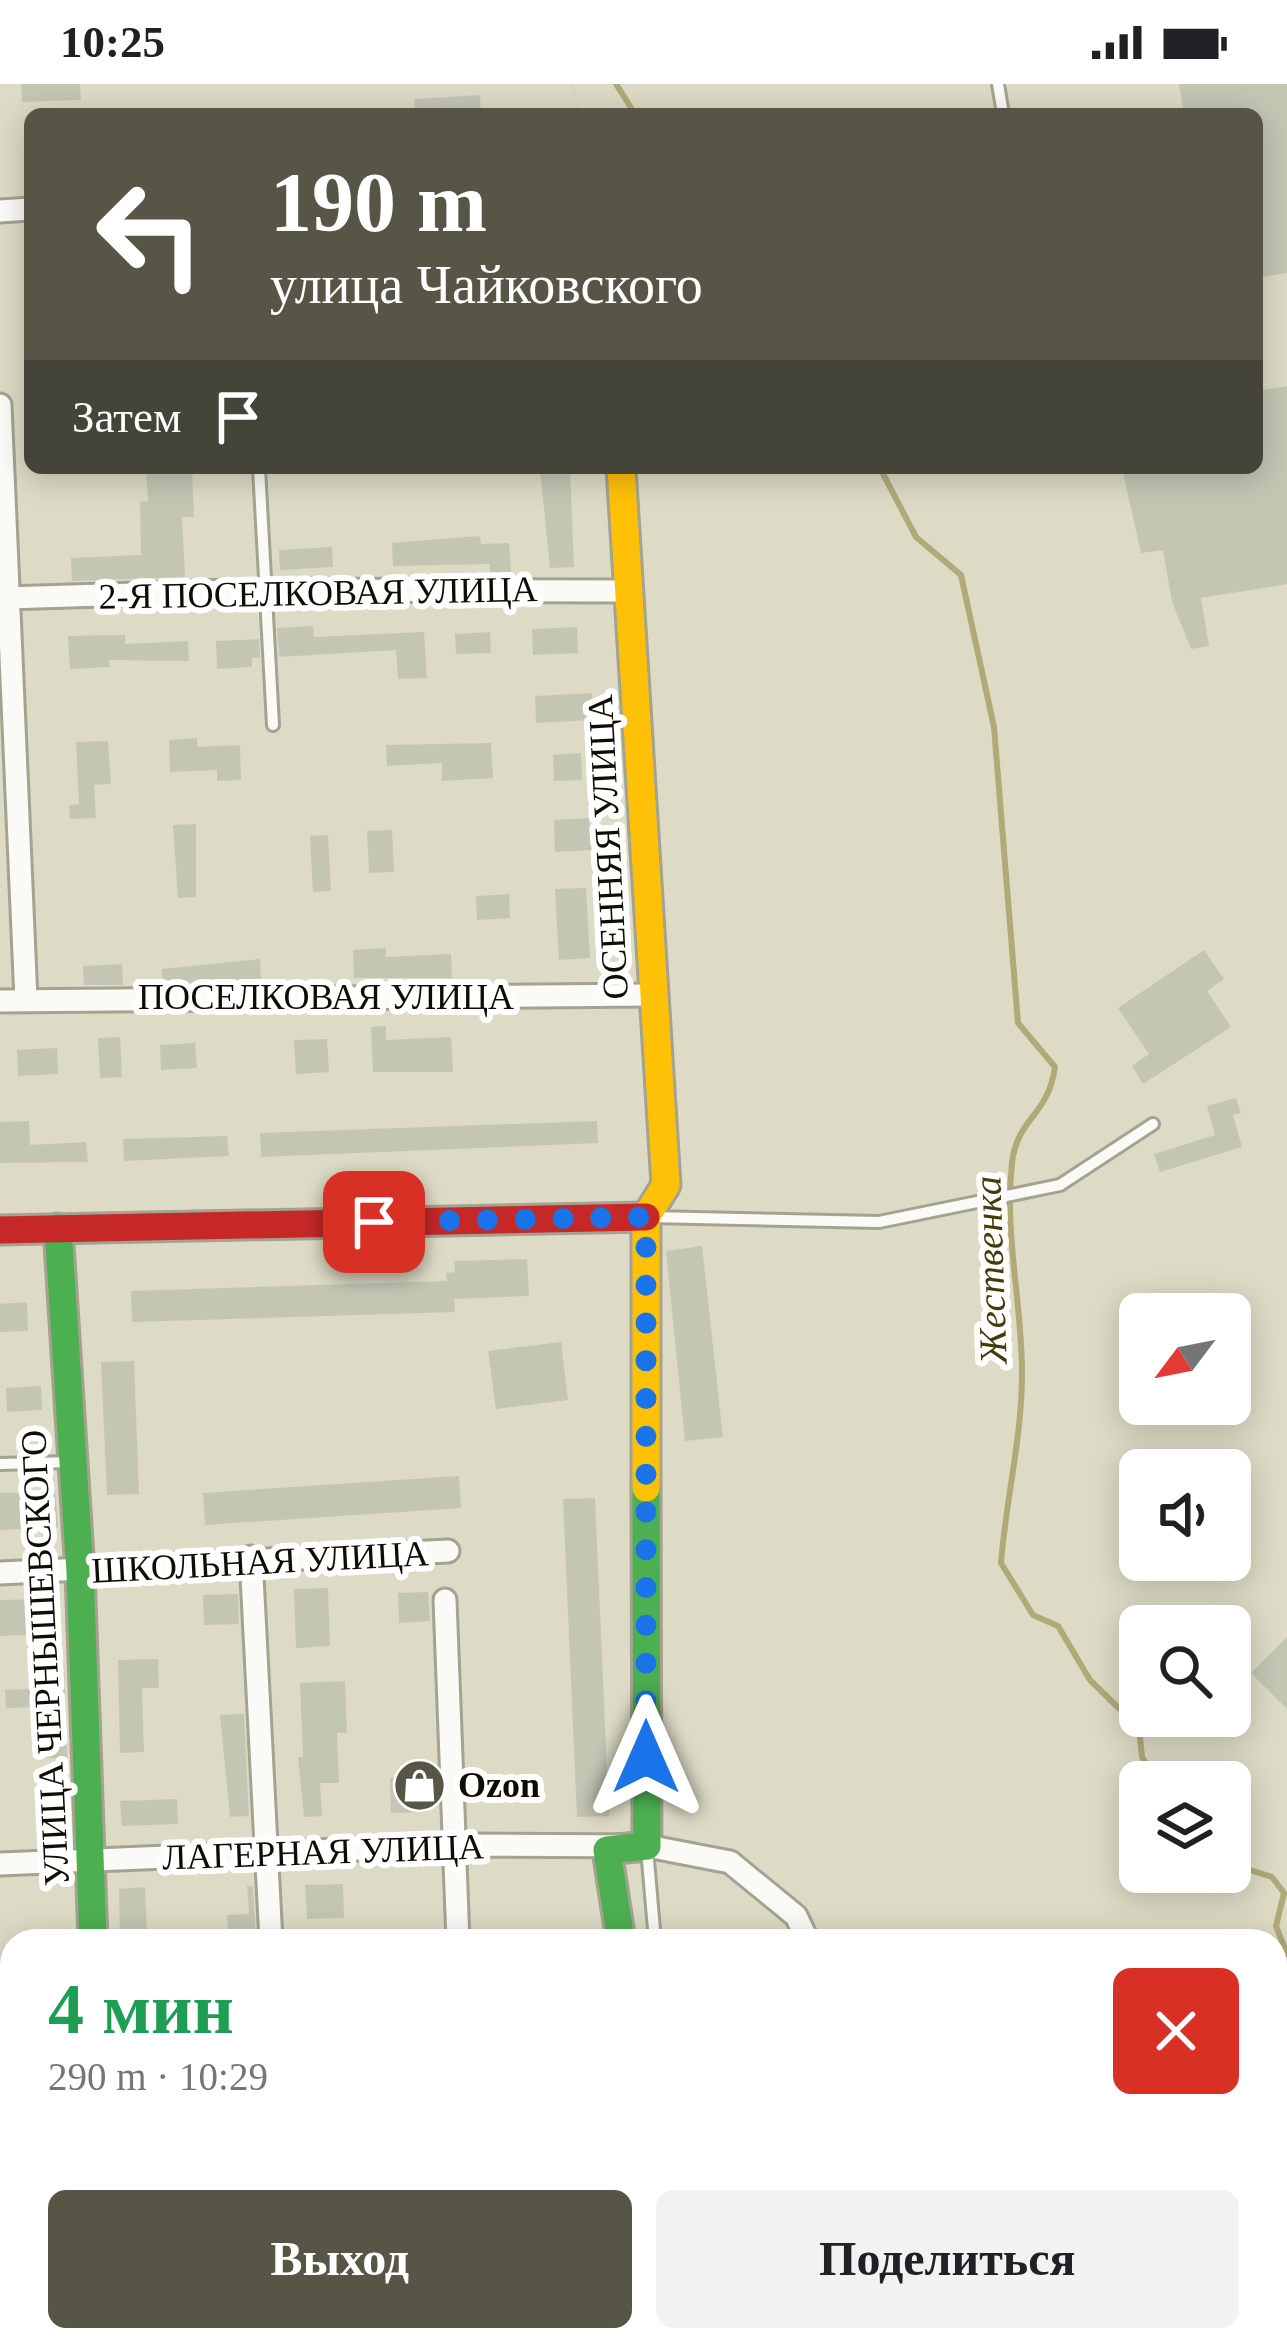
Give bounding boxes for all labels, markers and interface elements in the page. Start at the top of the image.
text: 10:25 [60,17,165,67]
icon: left [72,156,228,312]
text: 190 m [270,156,487,249]
text: улица Чайковского [270,255,703,315]
icon: arrive [205,384,271,450]
text: Затем [72,392,181,442]
street label: 2-Я ПОСЕЛКОВАЯ УЛИЦА [98,569,538,617]
street label: ОСЕННЯЯ УЛИЦА [580,694,636,1000]
street label: ПОСЕЛКОВАЯ УЛИЦА [138,977,514,1017]
pin [323,1171,425,1273]
water label: Жественка [965,1175,1015,1367]
icon: arrive [341,1189,407,1255]
north arrow [1119,1293,1251,1425]
map controls [1119,1293,1251,1893]
street label: УЛИЦА ЧЕРНЫШЕВСКОГО [13,1429,77,1887]
button: sound [1119,1449,1251,1581]
street label: ШКОЛЬНАЯ УЛИЦА [90,1533,430,1591]
button: search [1119,1605,1251,1737]
position arrow [583,1694,709,1820]
shop icon: Ozon [391,1757,447,1813]
button: layers [1119,1761,1251,1893]
place label: Ozon [458,1765,540,1805]
street label: ЛАГЕРНАЯ УЛИЦА [161,1826,485,1878]
button: close [1113,1968,1239,2094]
text: 4 мин [48,1969,234,2049]
text: 290 m · 10:29 [48,2055,268,2098]
button: Выход [48,2190,632,2328]
button: Поделиться [656,2190,1239,2328]

